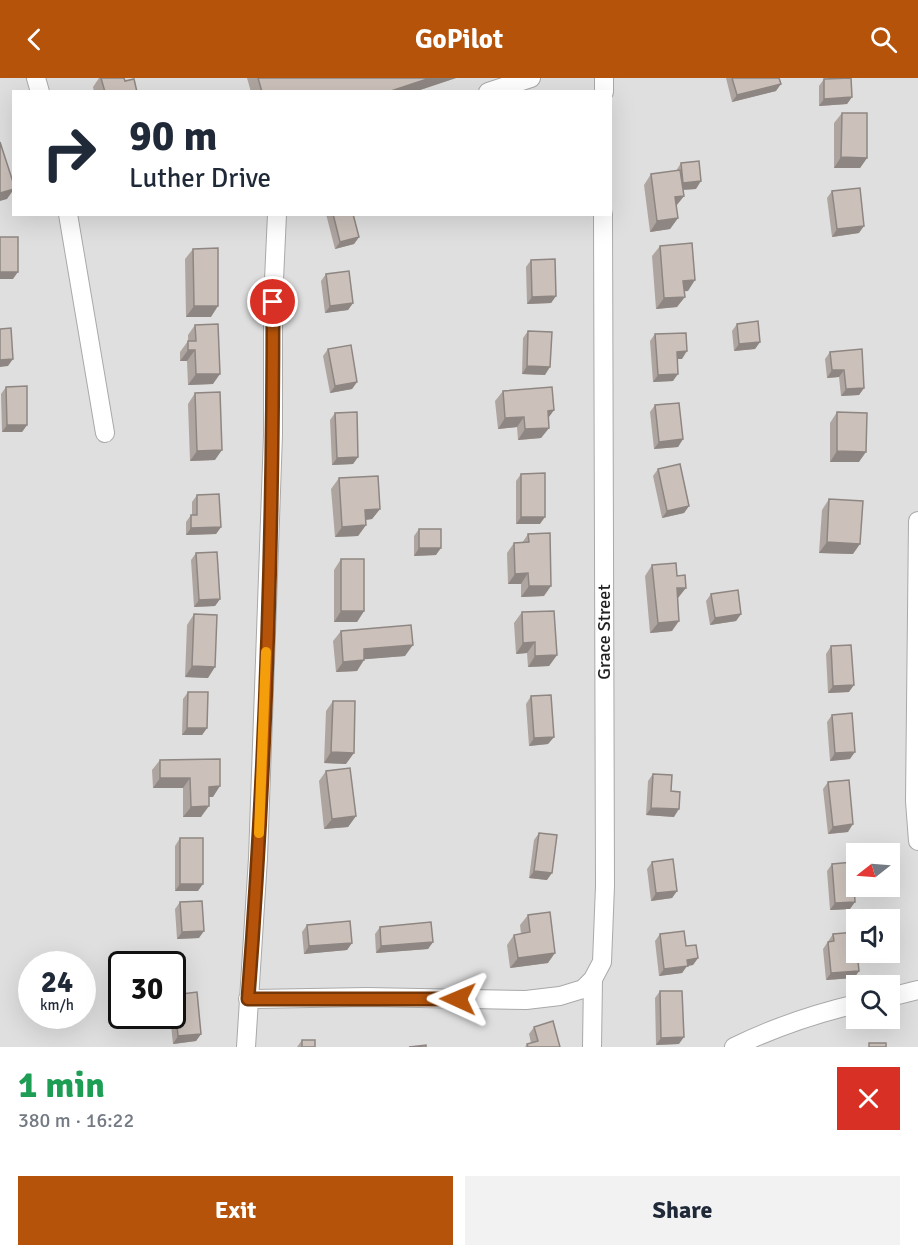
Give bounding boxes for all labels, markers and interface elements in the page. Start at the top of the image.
icon: back [18,23,51,56]
text: GoPilot [415,23,503,56]
icon: search [867,23,900,56]
text: 90 m [129,111,218,162]
icon: right [30,114,108,192]
text: Luther Drive [129,162,271,195]
pin [247,276,298,327]
icon: arrive [256,285,289,318]
street label: Grace Street [593,584,615,680]
north arrow [846,843,900,897]
map controls [846,843,900,1029]
button: sound [846,909,900,963]
speed limit sign: 30 [108,951,186,1029]
text: 24 [41,964,73,1001]
position arrow [426,967,490,1031]
button: search [846,975,900,1029]
text: km/h [40,996,74,1014]
text: 1 min [18,1063,105,1108]
button: close [837,1067,900,1130]
text: 380 m · 16:22 [18,1108,134,1133]
button: Exit [18,1176,453,1245]
button: Share [465,1176,900,1245]

